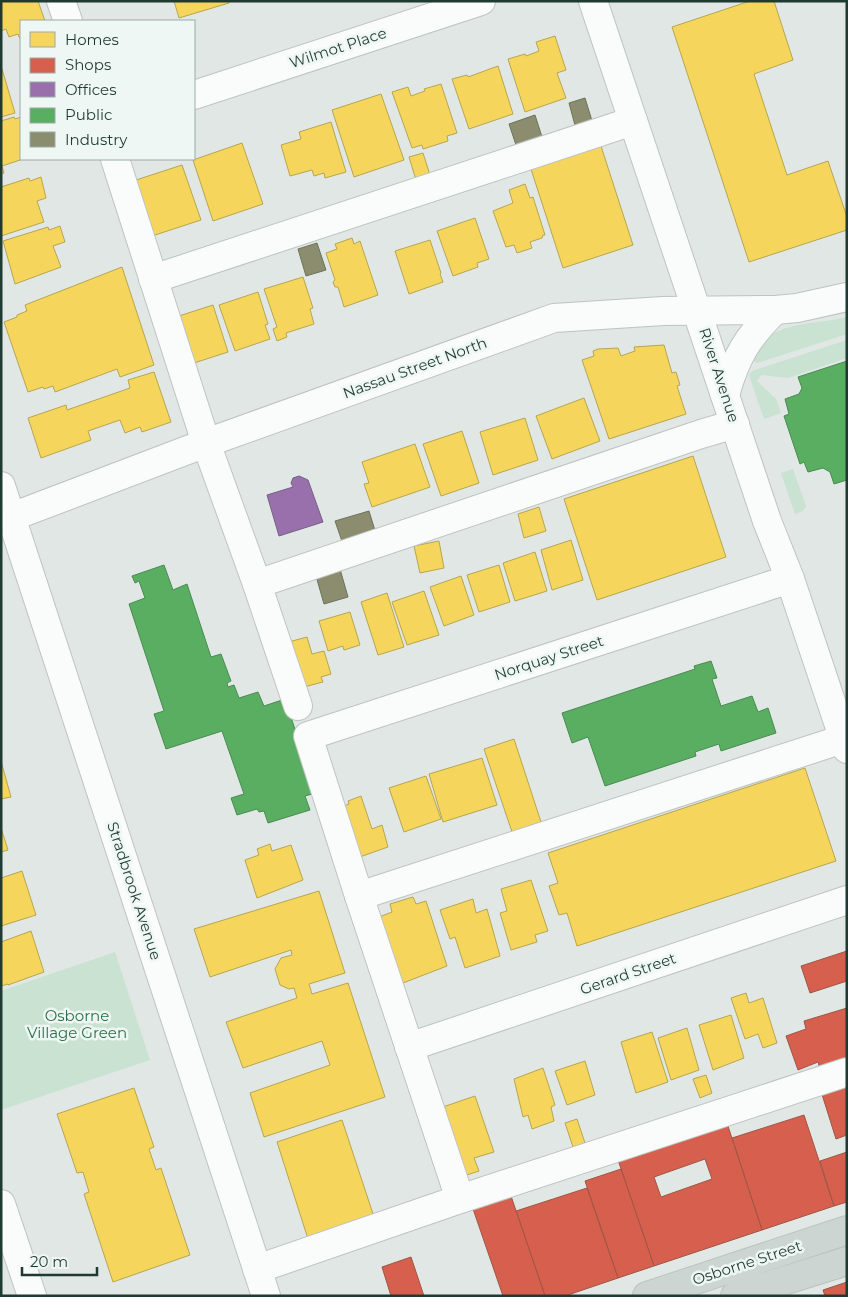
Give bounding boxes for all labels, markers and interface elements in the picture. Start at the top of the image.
legend [20,20,195,160]
street label: Wilmot Place [287,23,389,72]
text: Homes [65,30,119,49]
text: Shops [65,55,111,74]
text: Offices [65,80,117,99]
text: Public [65,105,113,124]
text: Industry [65,130,128,149]
street label: River Avenue [695,325,744,425]
street label: Nassau Street North [340,333,489,402]
street label: Norquay Street [492,631,606,684]
street label: Stradbrook Avenue [103,819,166,962]
street label: Gerard Street [577,948,678,999]
park label: Osborne Village Green [27,1006,127,1042]
street label: Osborne Street [690,1236,804,1289]
scale bar [22,1244,98,1276]
text: 20 m [30,1252,68,1271]

